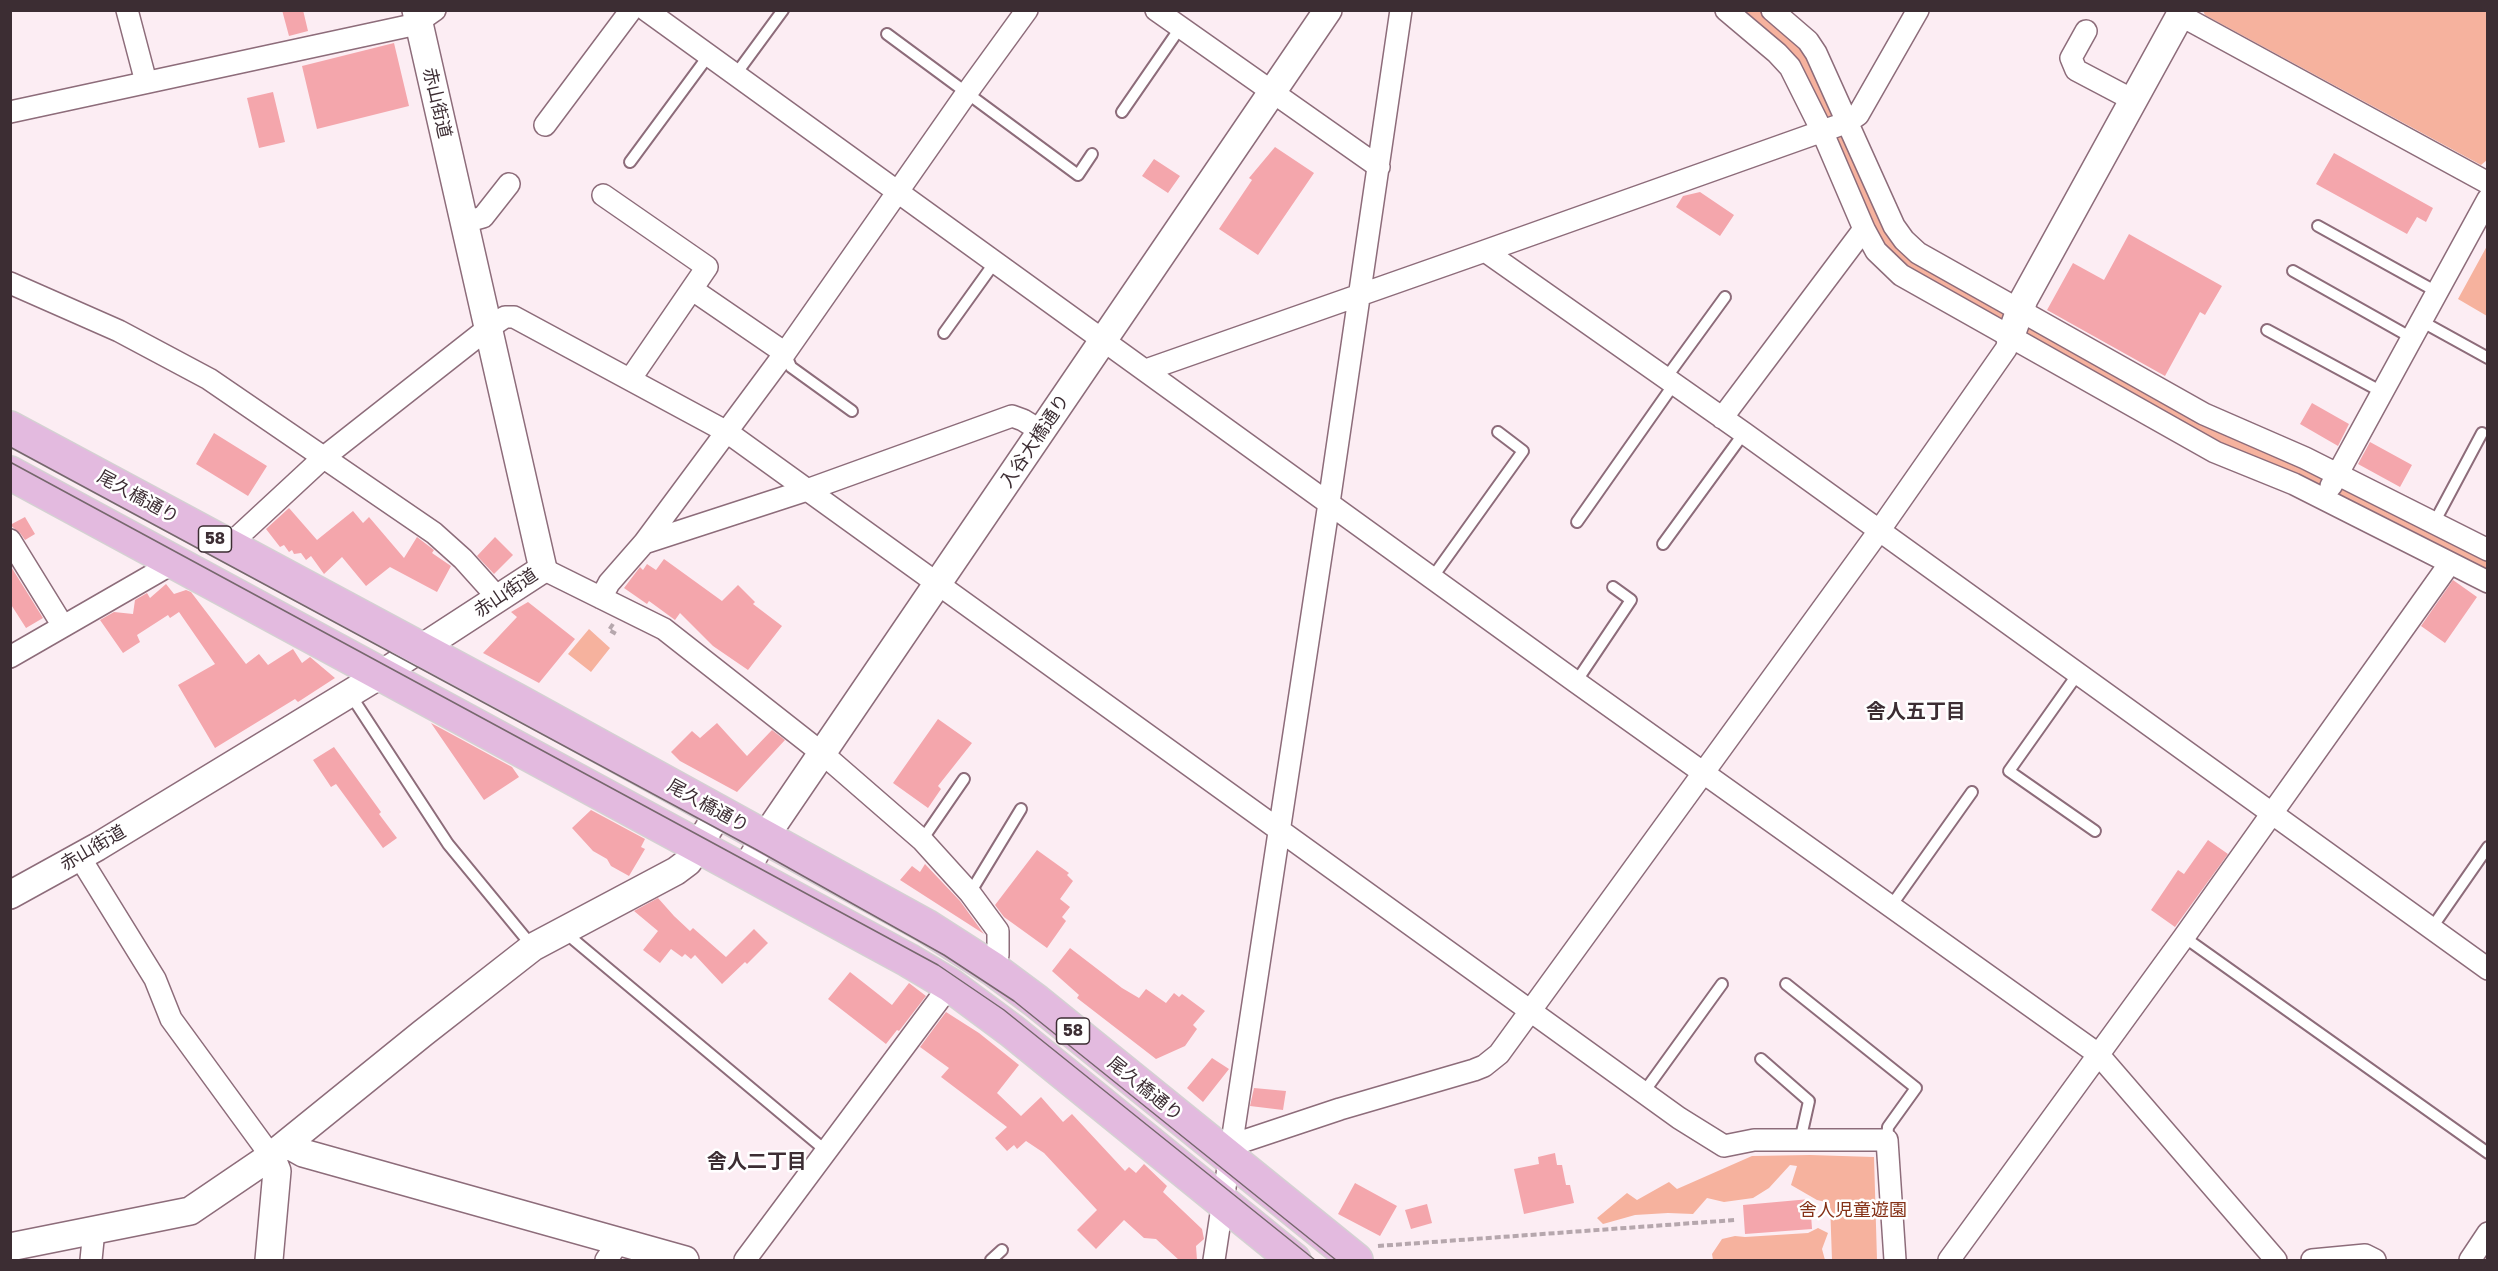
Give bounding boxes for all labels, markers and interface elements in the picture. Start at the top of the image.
street label: 赤山街道 [418,65,456,141]
street label: 入谷大橋通り [996,390,1074,492]
street label: 尾久橋通り [93,466,183,528]
road number: 58 [198,526,232,552]
street label: 赤山街道 [470,564,542,622]
district label: 舎人五丁目 [1866,700,1966,724]
street label: 尾久橋通り [663,775,753,837]
street label: 赤山街道 [56,821,130,875]
road number: 58 [1056,1018,1090,1044]
street label: 尾久橋通り [1103,1052,1187,1126]
district label: 舎人二丁目 [707,1150,807,1174]
park label: 舎人児童遊園 [1799,1199,1907,1221]

